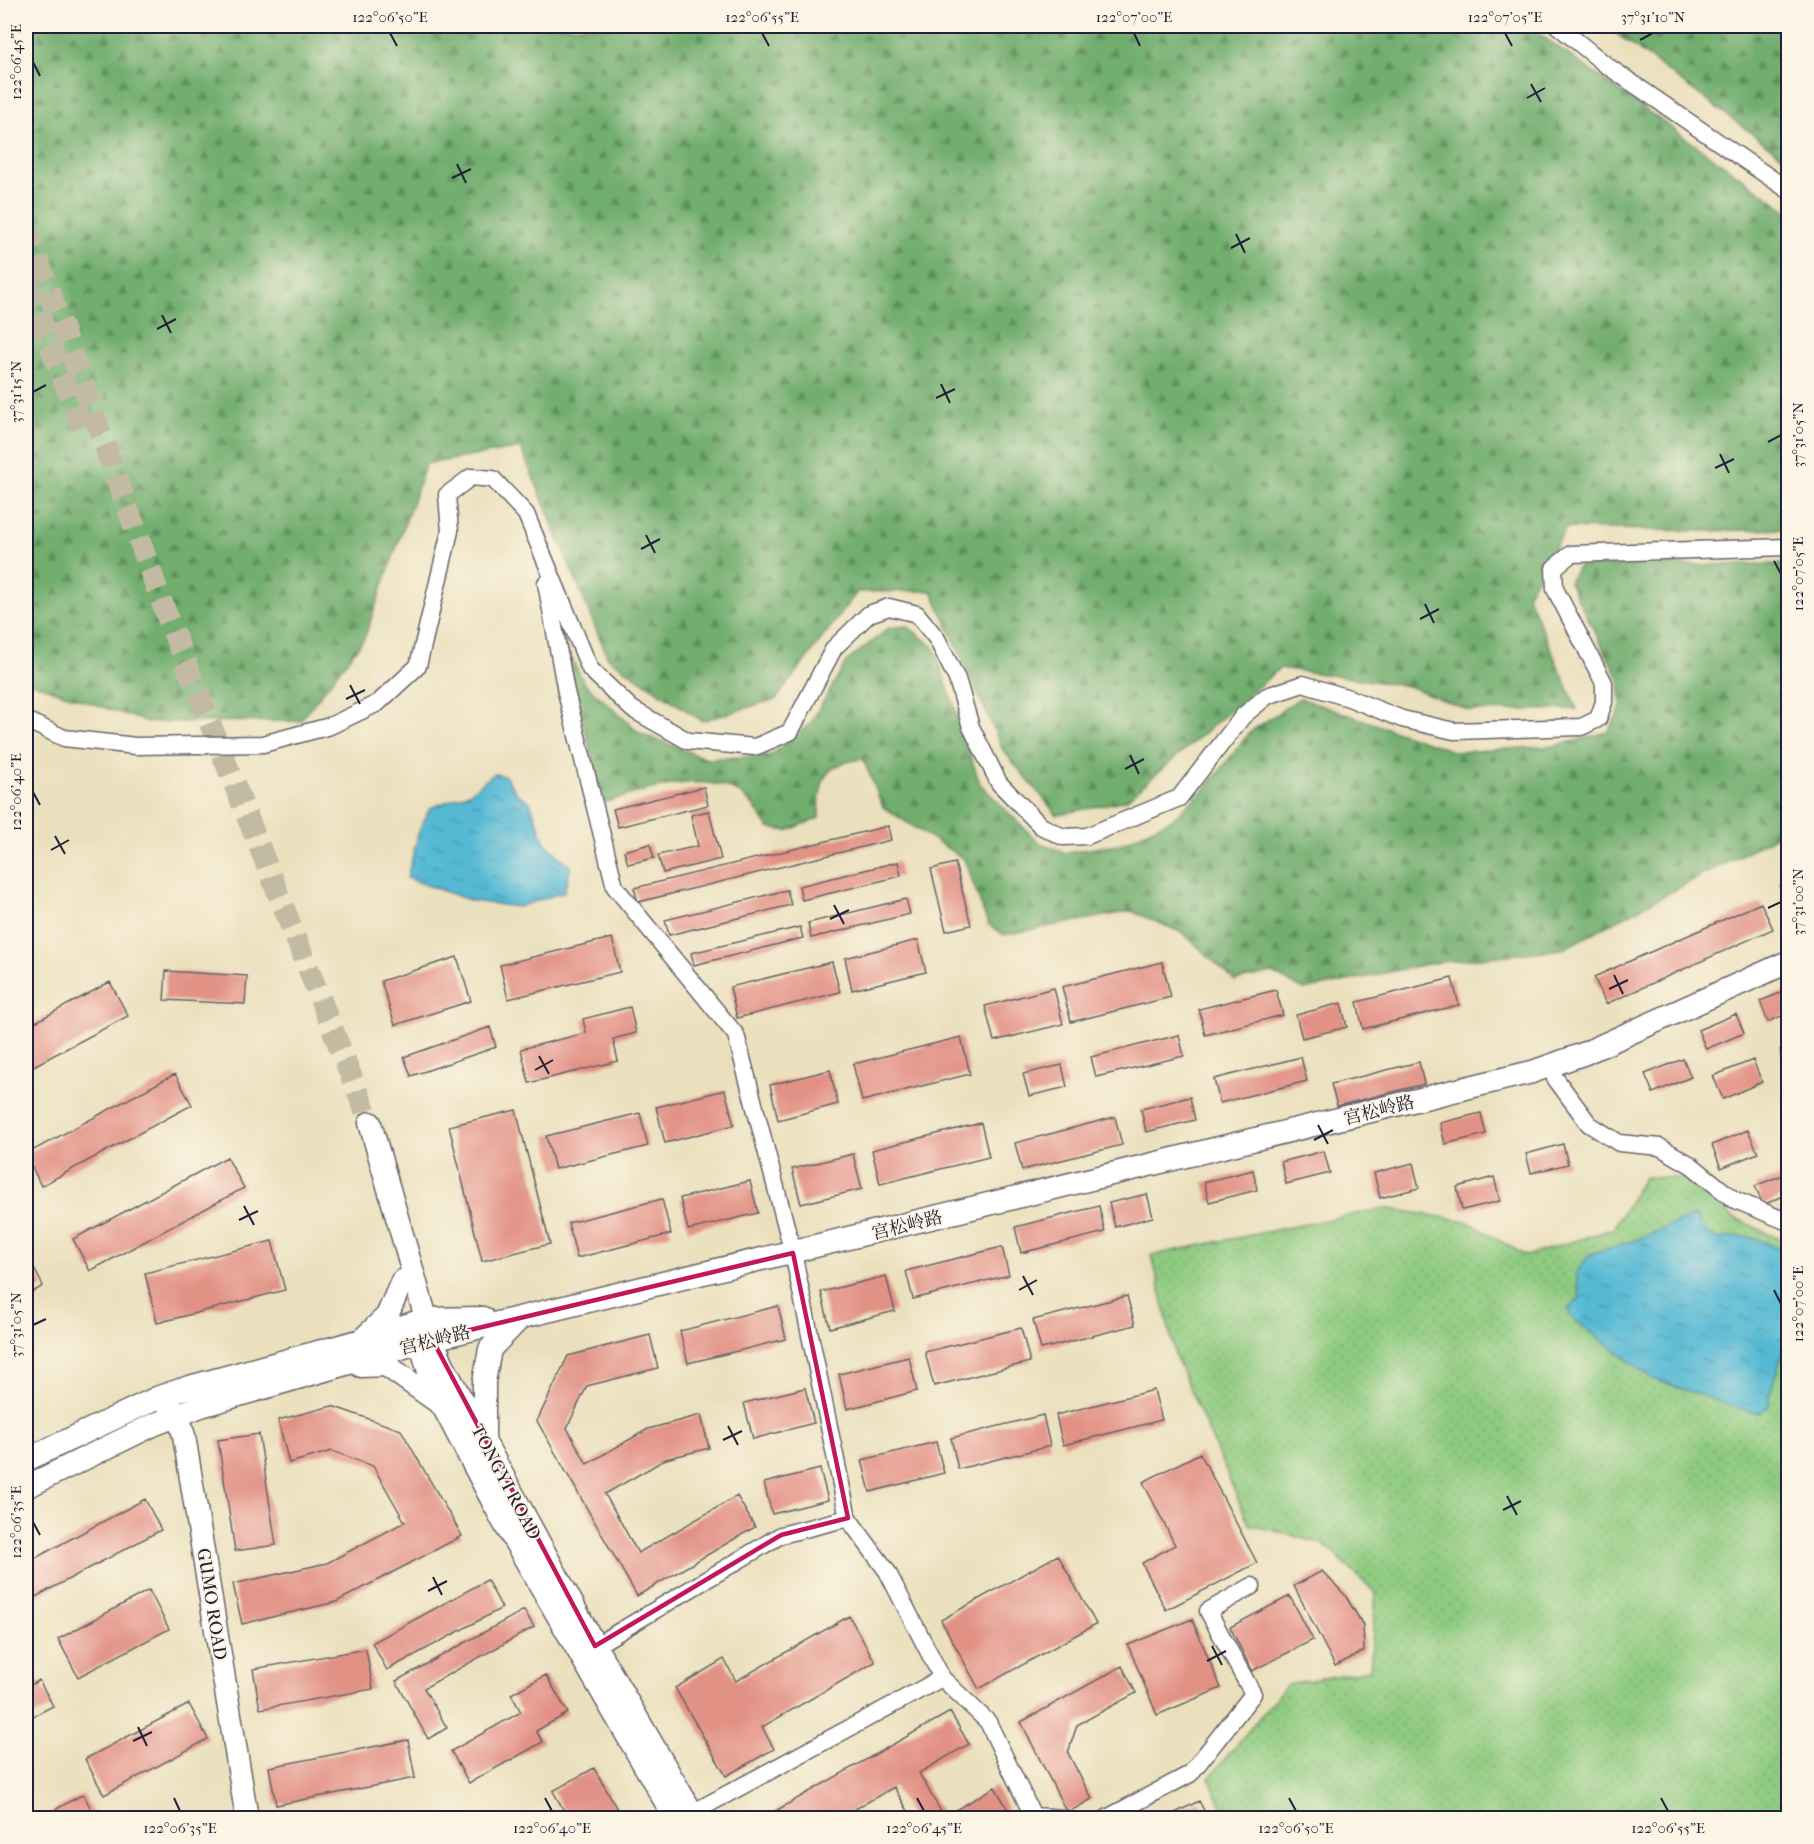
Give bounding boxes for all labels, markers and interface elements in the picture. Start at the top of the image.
text: 122°06'50"E [352,8,428,26]
text: 122°06'55"E [725,8,799,26]
text: 122°07'00"E [1096,8,1172,26]
text: 122°07'05"E [1468,8,1542,26]
text: 37°31'10"N [1621,8,1686,26]
text: 122°06'45"E [7,24,25,100]
text: 37°31'15"N [7,360,25,423]
text: 37°31'05"N [1789,402,1807,468]
text: 122°07'05"E [1789,537,1807,611]
text: 122°06'40"E [7,753,25,831]
text: 37°31'00"N [1789,868,1807,936]
street label: 宫松岭路 [1342,1092,1417,1129]
street label: 宫松岭路 [870,1207,945,1244]
text: 122°07'00"E [1789,1266,1807,1342]
text: 37°31'05"N [7,1292,25,1358]
street label: 宫松岭路 [398,1322,473,1359]
street label: TONGYI ROAD [466,1421,545,1543]
text: 122°06'35"E [7,1485,25,1559]
street label: GUMO ROAD [192,1547,231,1662]
text: 122°06'35"E [143,1819,217,1837]
text: 122°06'40"E [513,1819,591,1837]
text: 122°06'45"E [886,1819,962,1837]
text: 122°06'50"E [1258,1819,1334,1837]
text: 122°06'55"E [1631,1819,1705,1837]

